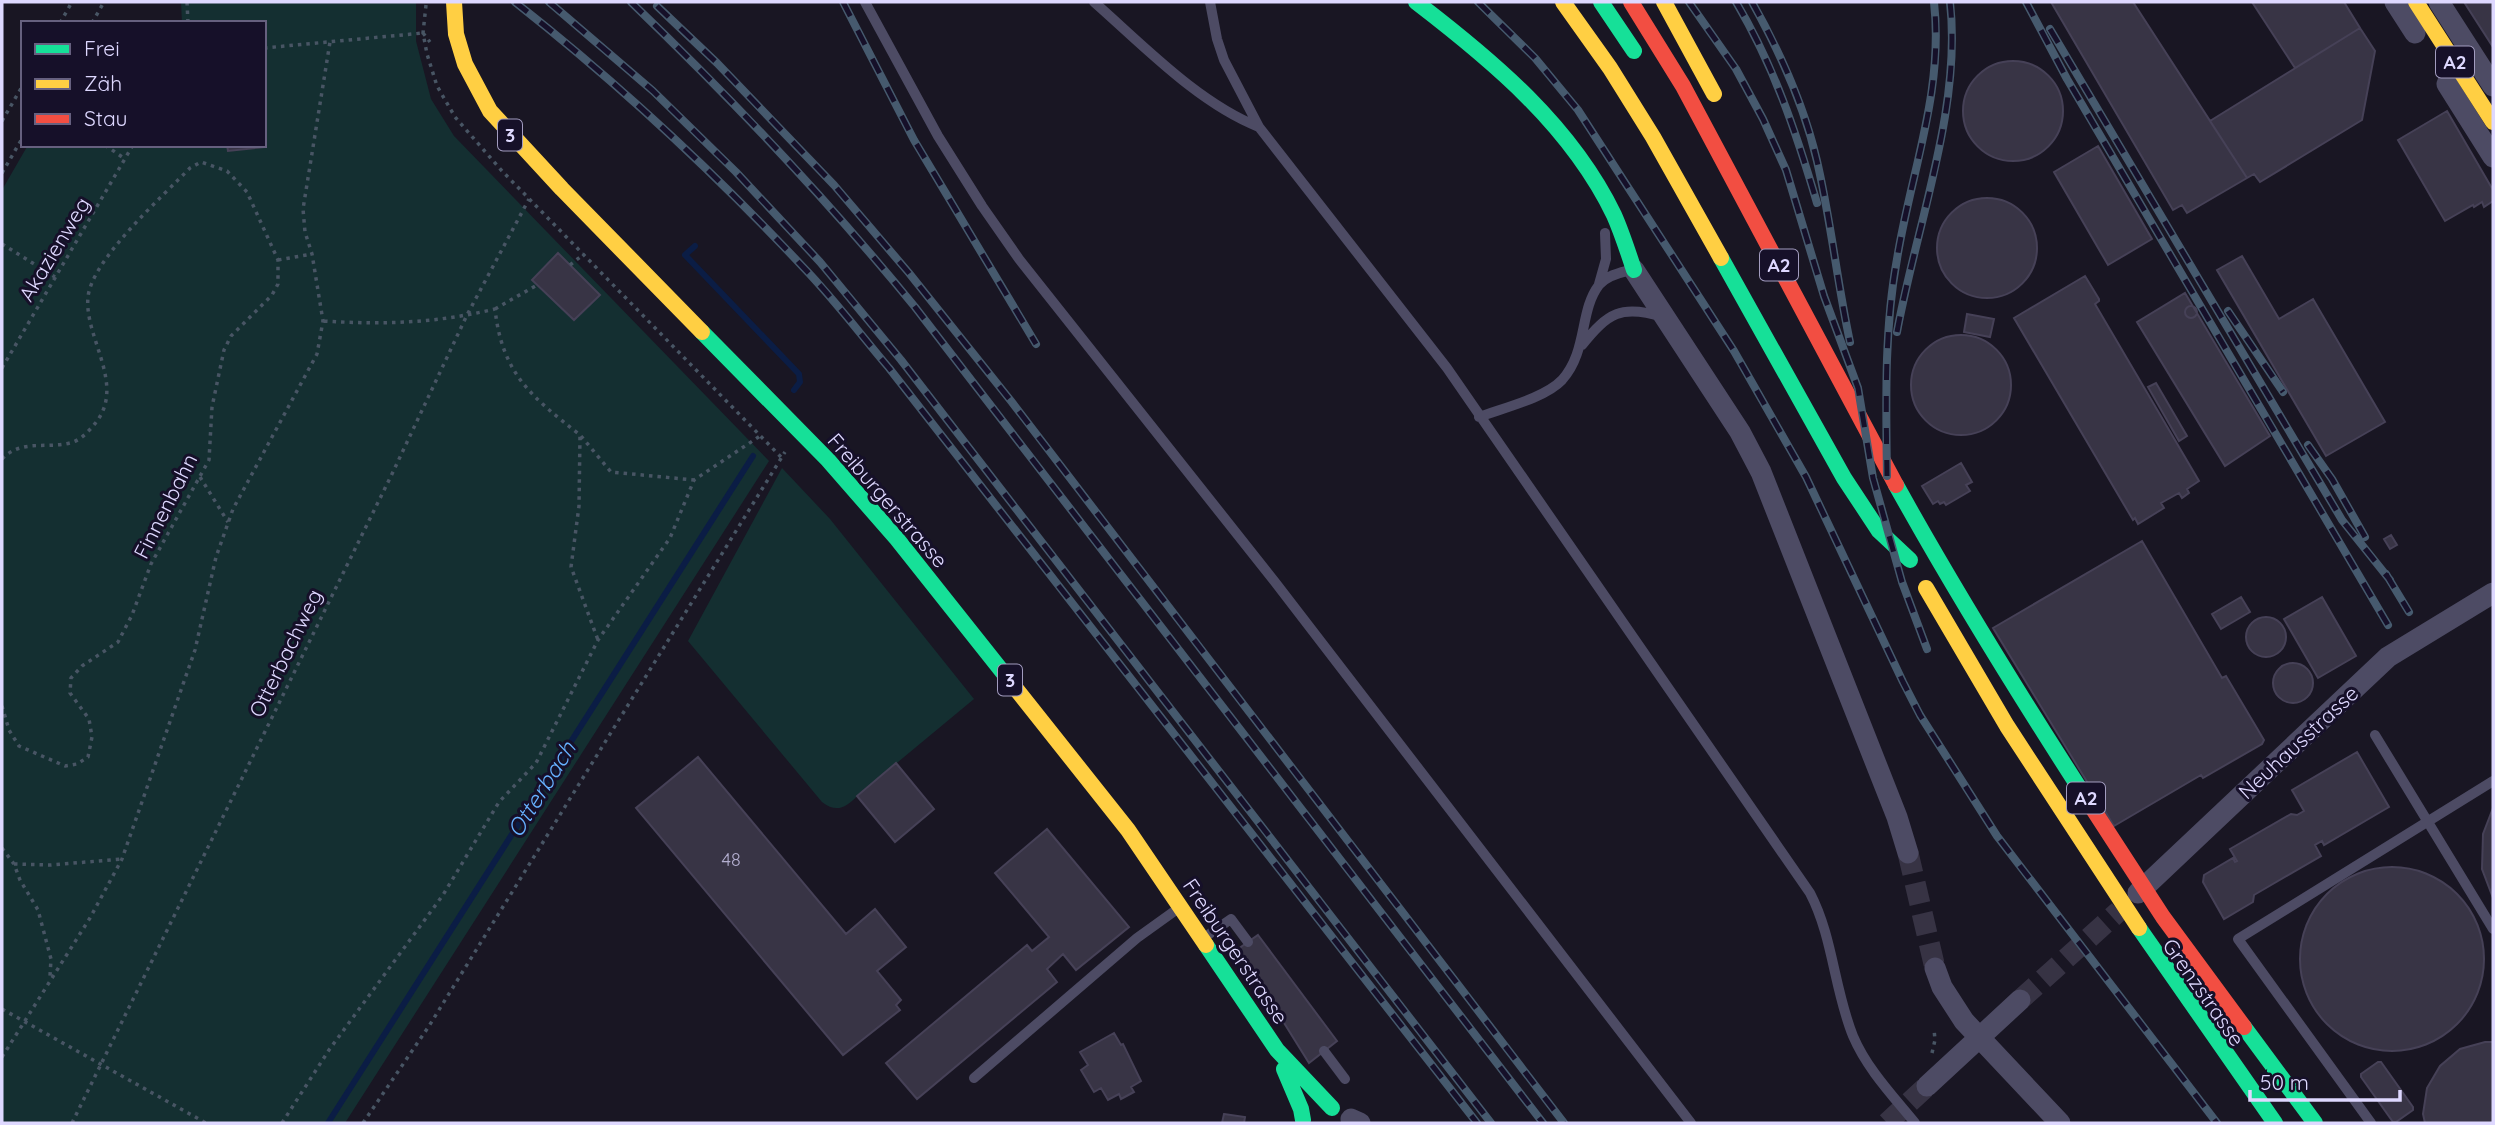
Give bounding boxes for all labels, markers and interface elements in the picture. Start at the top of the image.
legend [21,21,266,147]
text: Frei [84,35,120,61]
road number: A2 [2436,46,2474,78]
text: Zäh [84,70,122,96]
text: Stau [84,105,127,131]
road number: 3 [498,119,522,150]
street label: Akazienweg [13,192,95,306]
road number: A2 [1760,249,1798,280]
street label: Freiburgerstrasse [822,427,954,573]
street label: Finnenbahn [127,449,203,563]
street label: Otterbachweg [243,585,327,721]
road number: 3 [998,664,1022,695]
street label: Neuhausstrasse [2233,680,2363,804]
water label: Otterbach [500,735,582,842]
road number: A2 [2067,782,2105,814]
house number: 48 [721,848,741,871]
street label: Freiburgerstrasse [1178,873,1294,1029]
street label: Grenzstrasse [2157,933,2251,1051]
scale bar [2250,1058,2400,1102]
text: 50 m [2260,1069,2309,1095]

